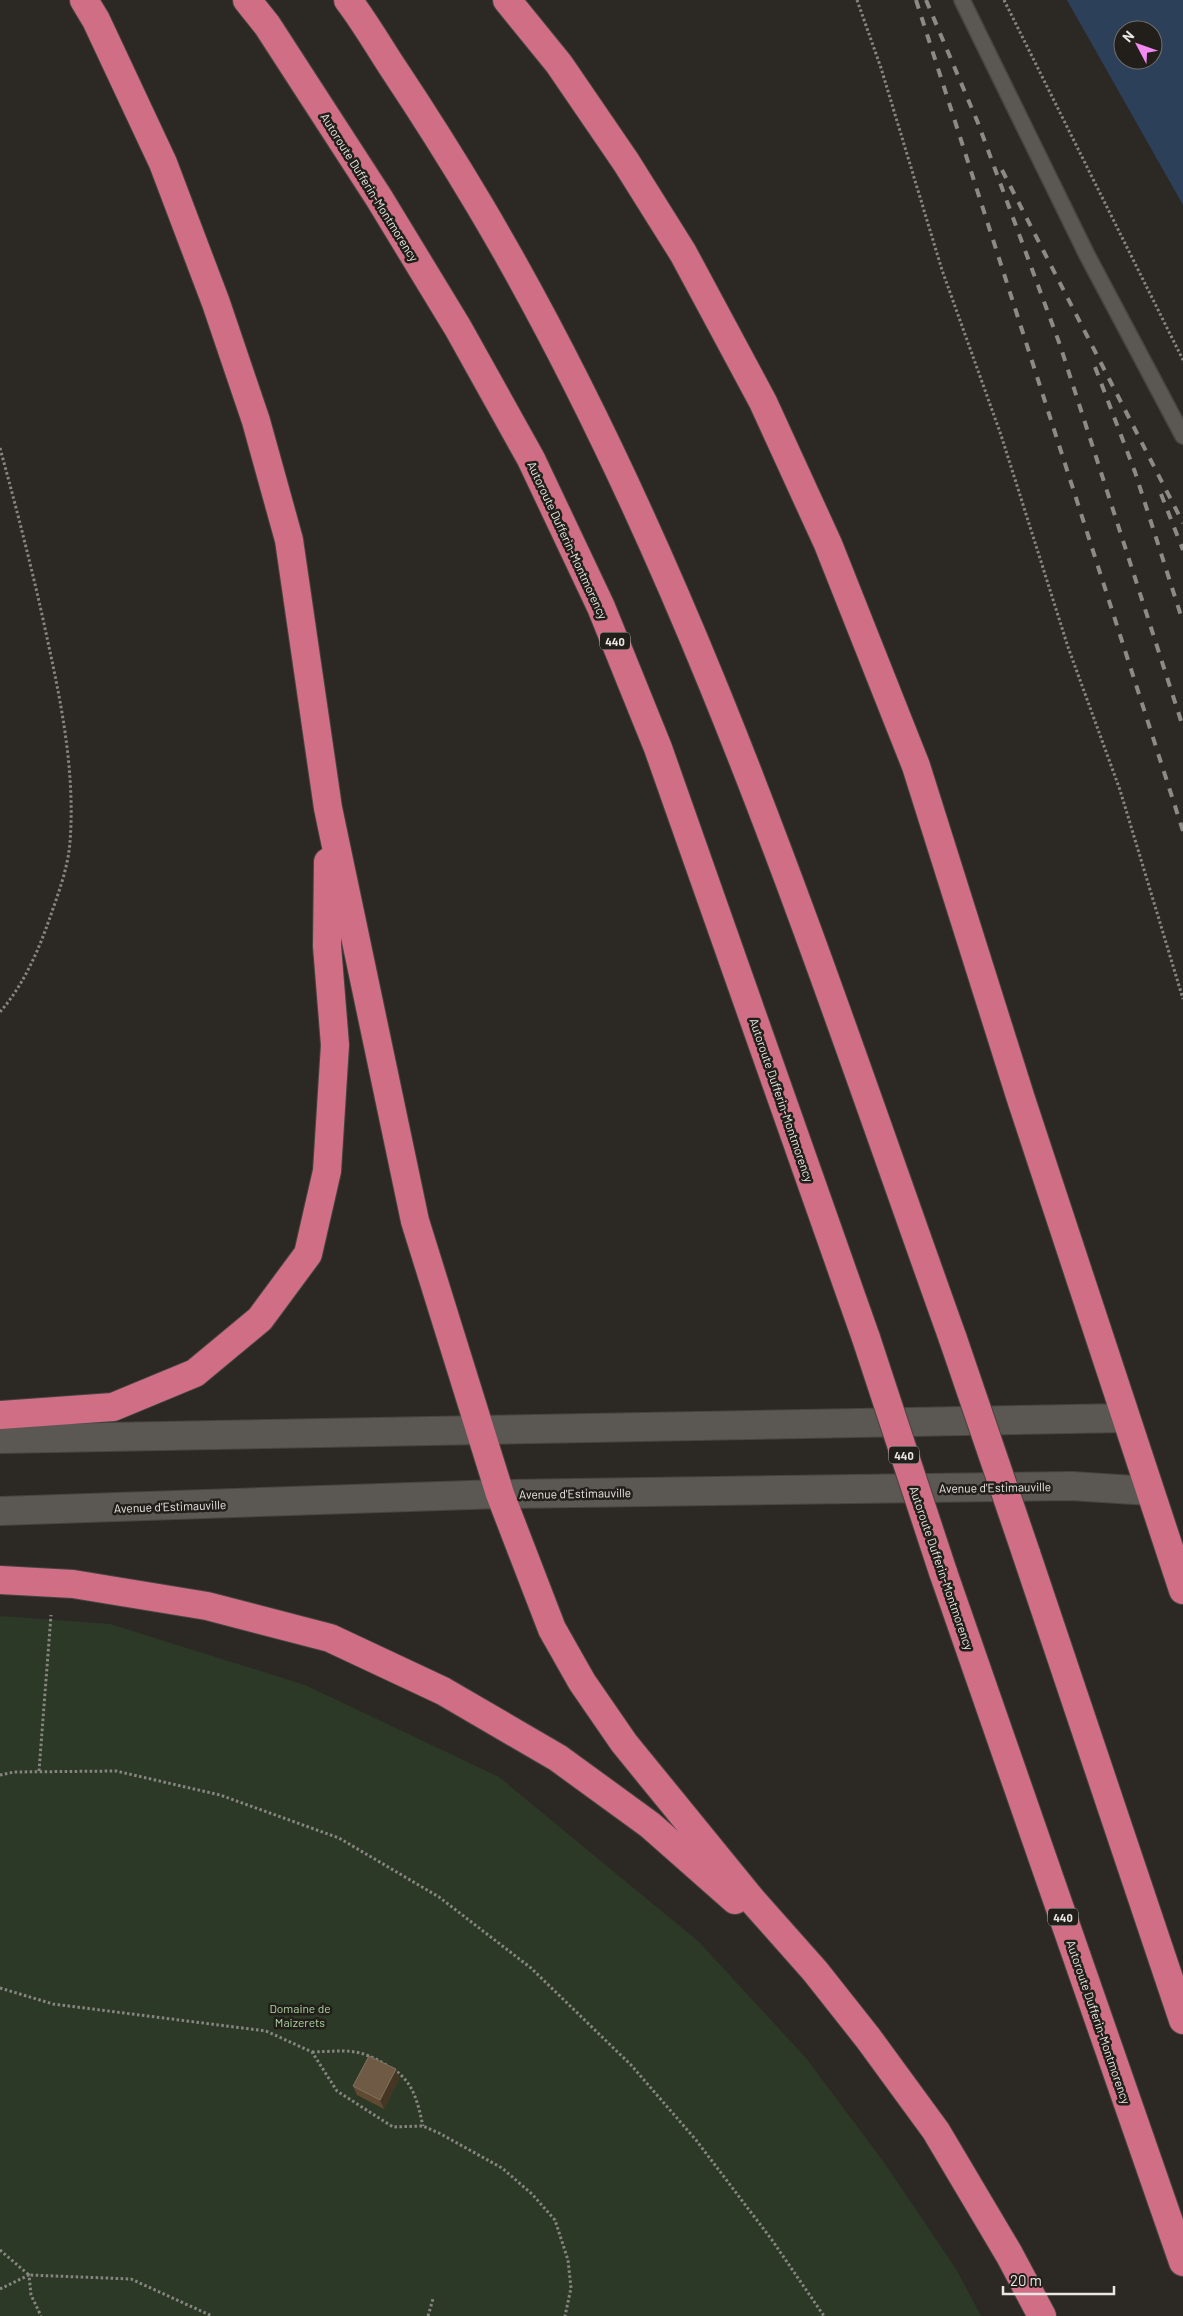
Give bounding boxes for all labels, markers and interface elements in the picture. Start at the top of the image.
north arrow [1113,20,1163,70]
text: N [1118,27,1137,45]
street label: Autoroute Dufferin-Montmorency [318,110,422,264]
street label: Autoroute Dufferin-Montmorency [525,459,611,622]
road number: 440 [600,632,630,649]
street label: Autoroute Dufferin-Montmorency [747,1016,817,1184]
road number: 440 [889,1446,919,1464]
street label: Avenue d'Estimauville [939,1479,1051,1495]
street label: Autoroute Dufferin-Montmorency [907,1484,977,1652]
street label: Avenue d'Estimauville [519,1485,631,1501]
street label: Avenue d'Estimauville [114,1497,226,1515]
road number: 440 [1048,1908,1078,1925]
street label: Autoroute Dufferin-Montmorency [1064,1938,1134,2106]
park label: Domaine de Maizerets [269,2001,331,2029]
scale bar [1003,2264,1114,2296]
text: 20 m [1010,2271,1042,2289]

